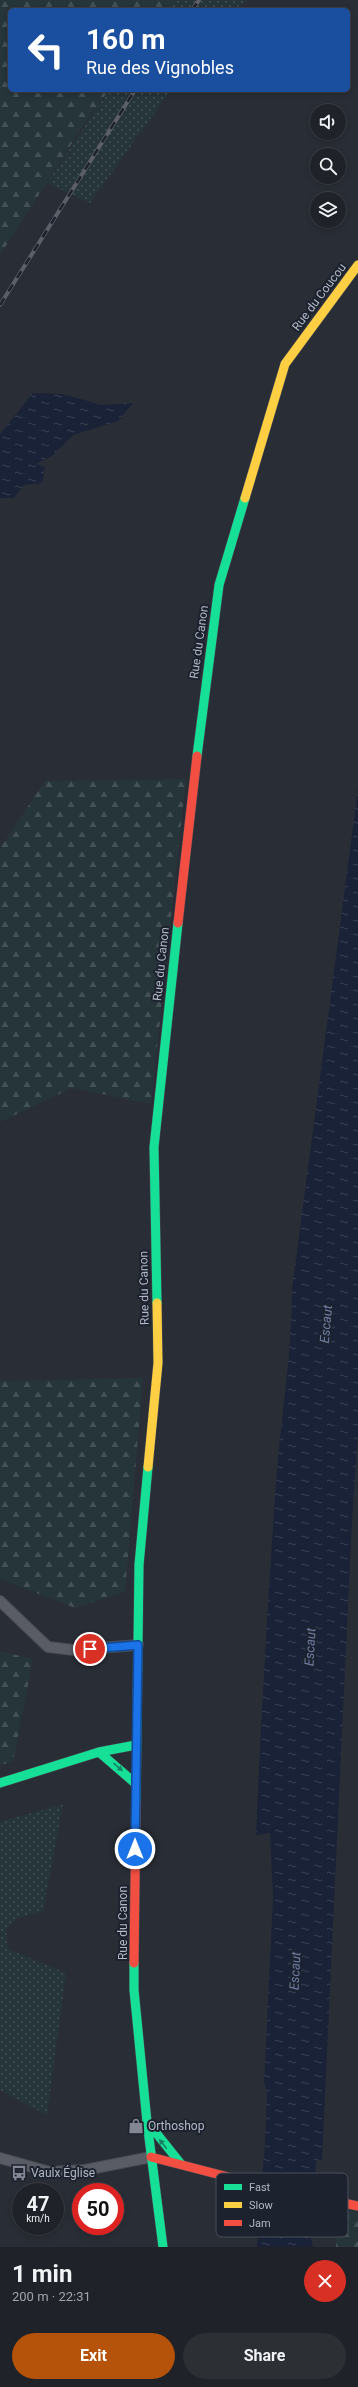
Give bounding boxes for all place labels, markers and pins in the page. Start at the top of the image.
pin [73,1632,107,1666]
shop icon: Orthoshop [127,2117,145,2135]
place label: Orthoshop [148,2119,205,2133]
bus stop icon: Vaulx Église [10,2164,28,2182]
place label: Vaulx Église [31,2165,95,2180]

